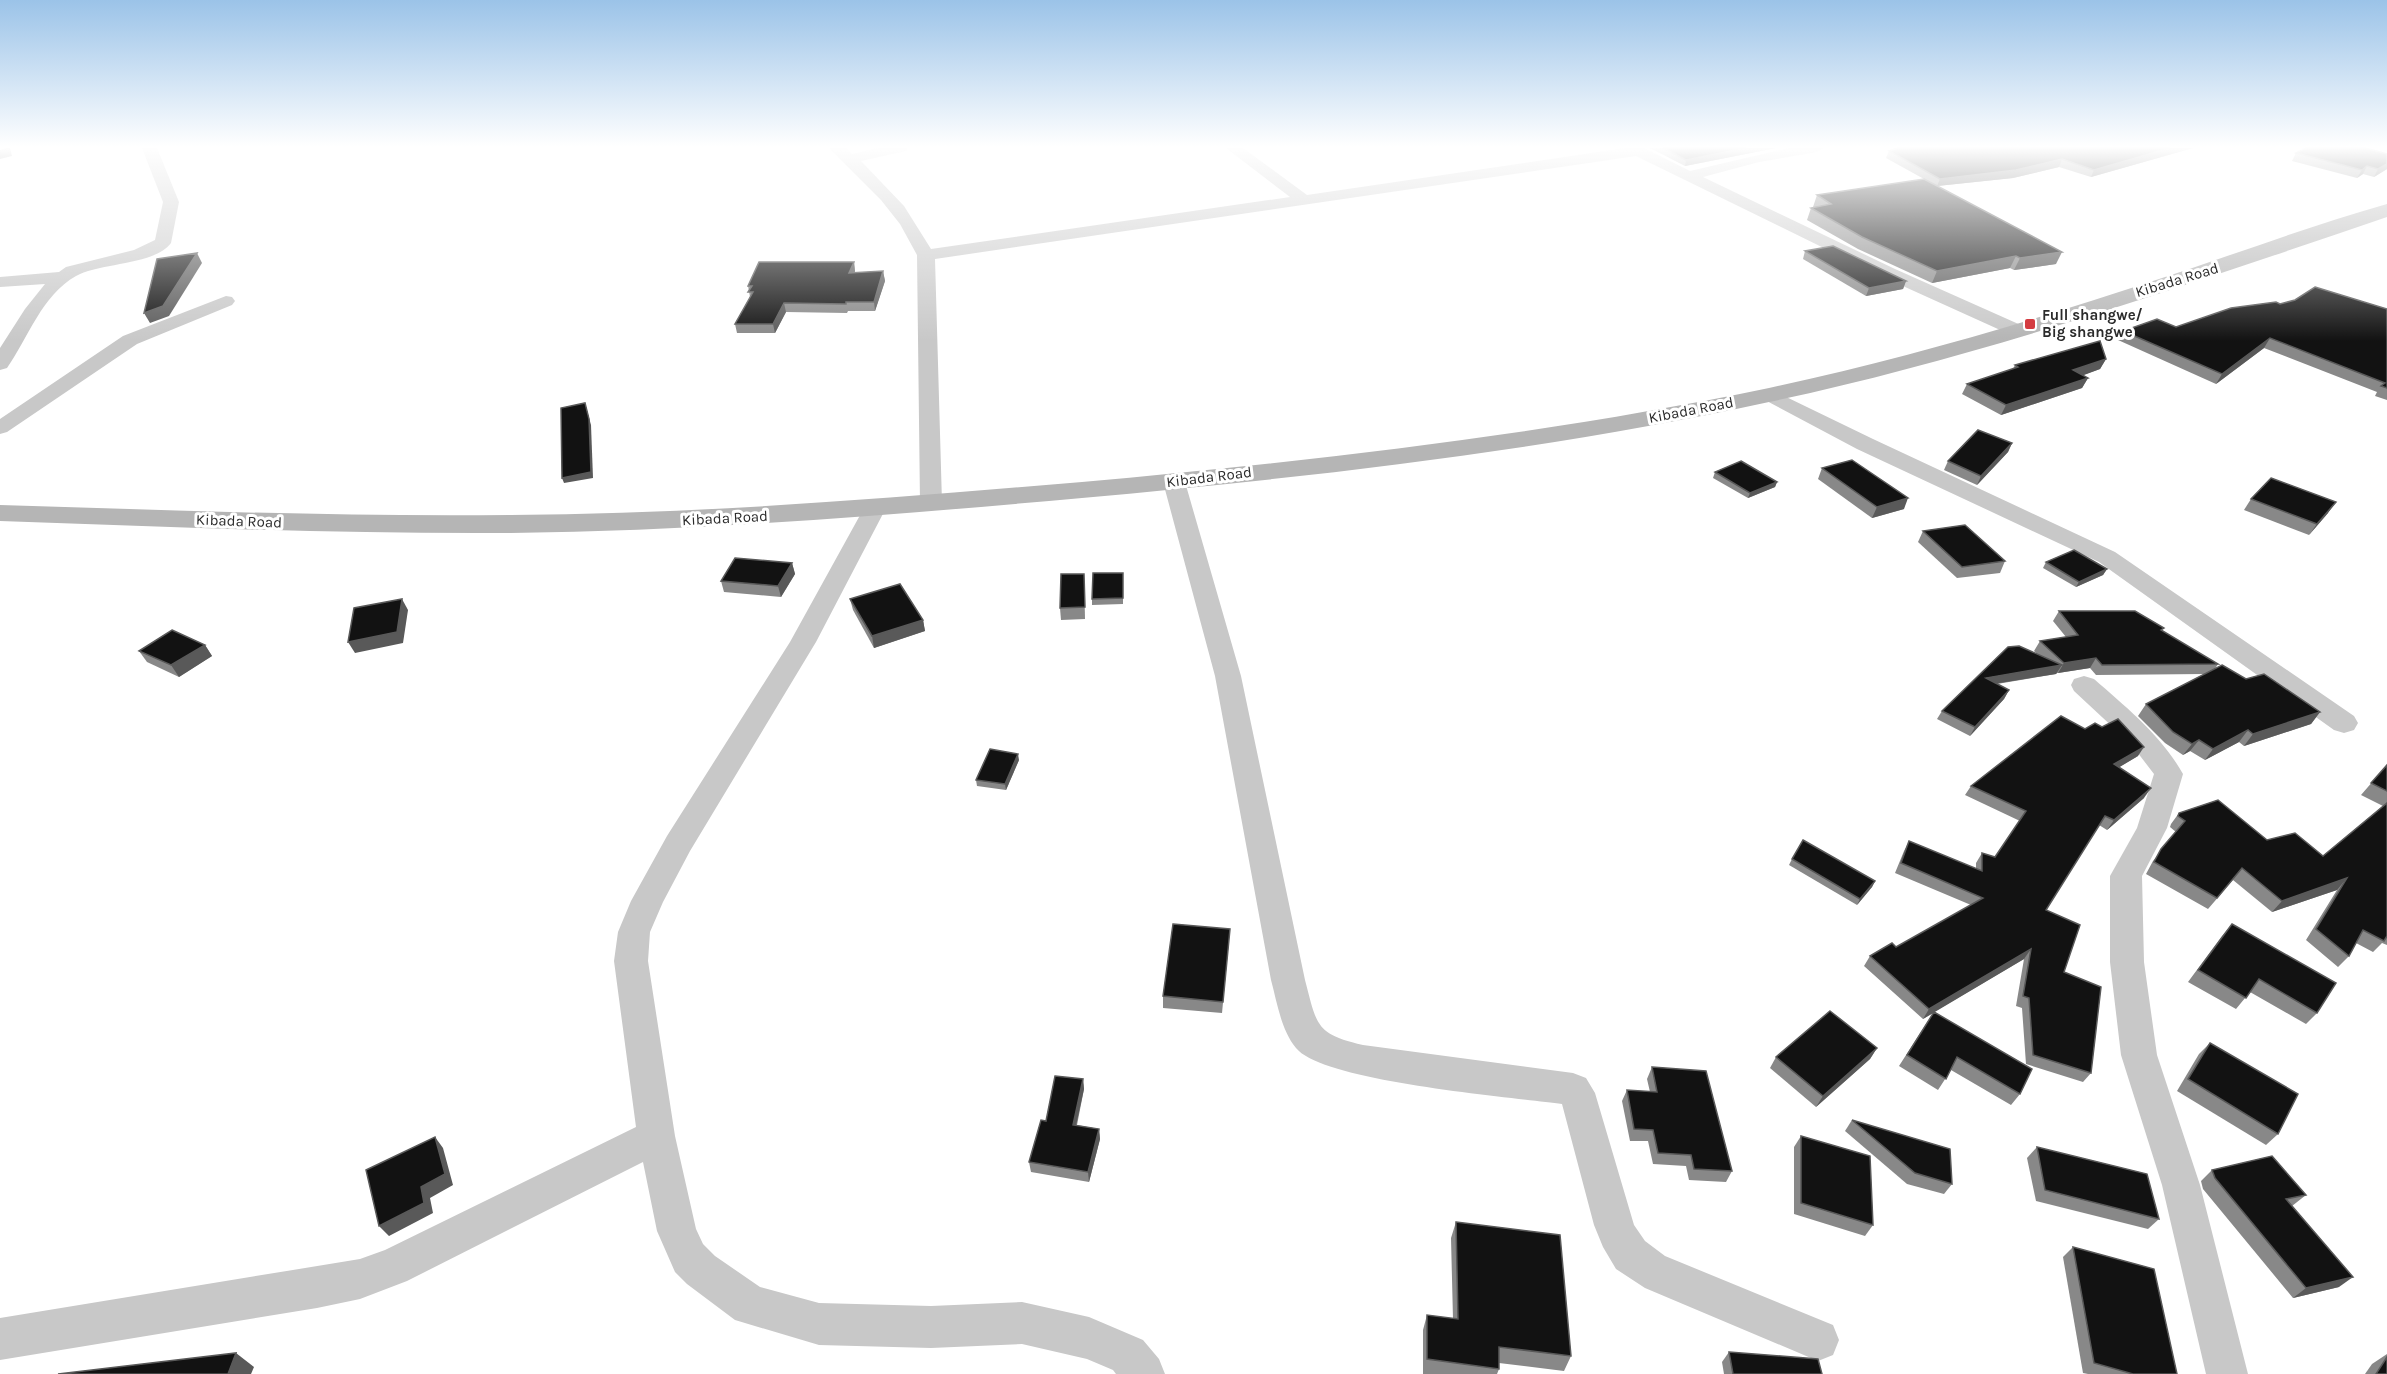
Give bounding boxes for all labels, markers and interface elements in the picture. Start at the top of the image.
street label: Kibada Road [2133,259,2221,301]
place label: Full shangwe/ Big shangwe [2042,306,2143,341]
marker: Full shangwe/ Big shangwe [2023,317,2037,331]
street label: Kibada Road [1647,393,1735,427]
street label: Kibada Road [1165,463,1253,491]
street label: Kibada Road [682,507,768,529]
street label: Kibada Road [196,511,282,531]

